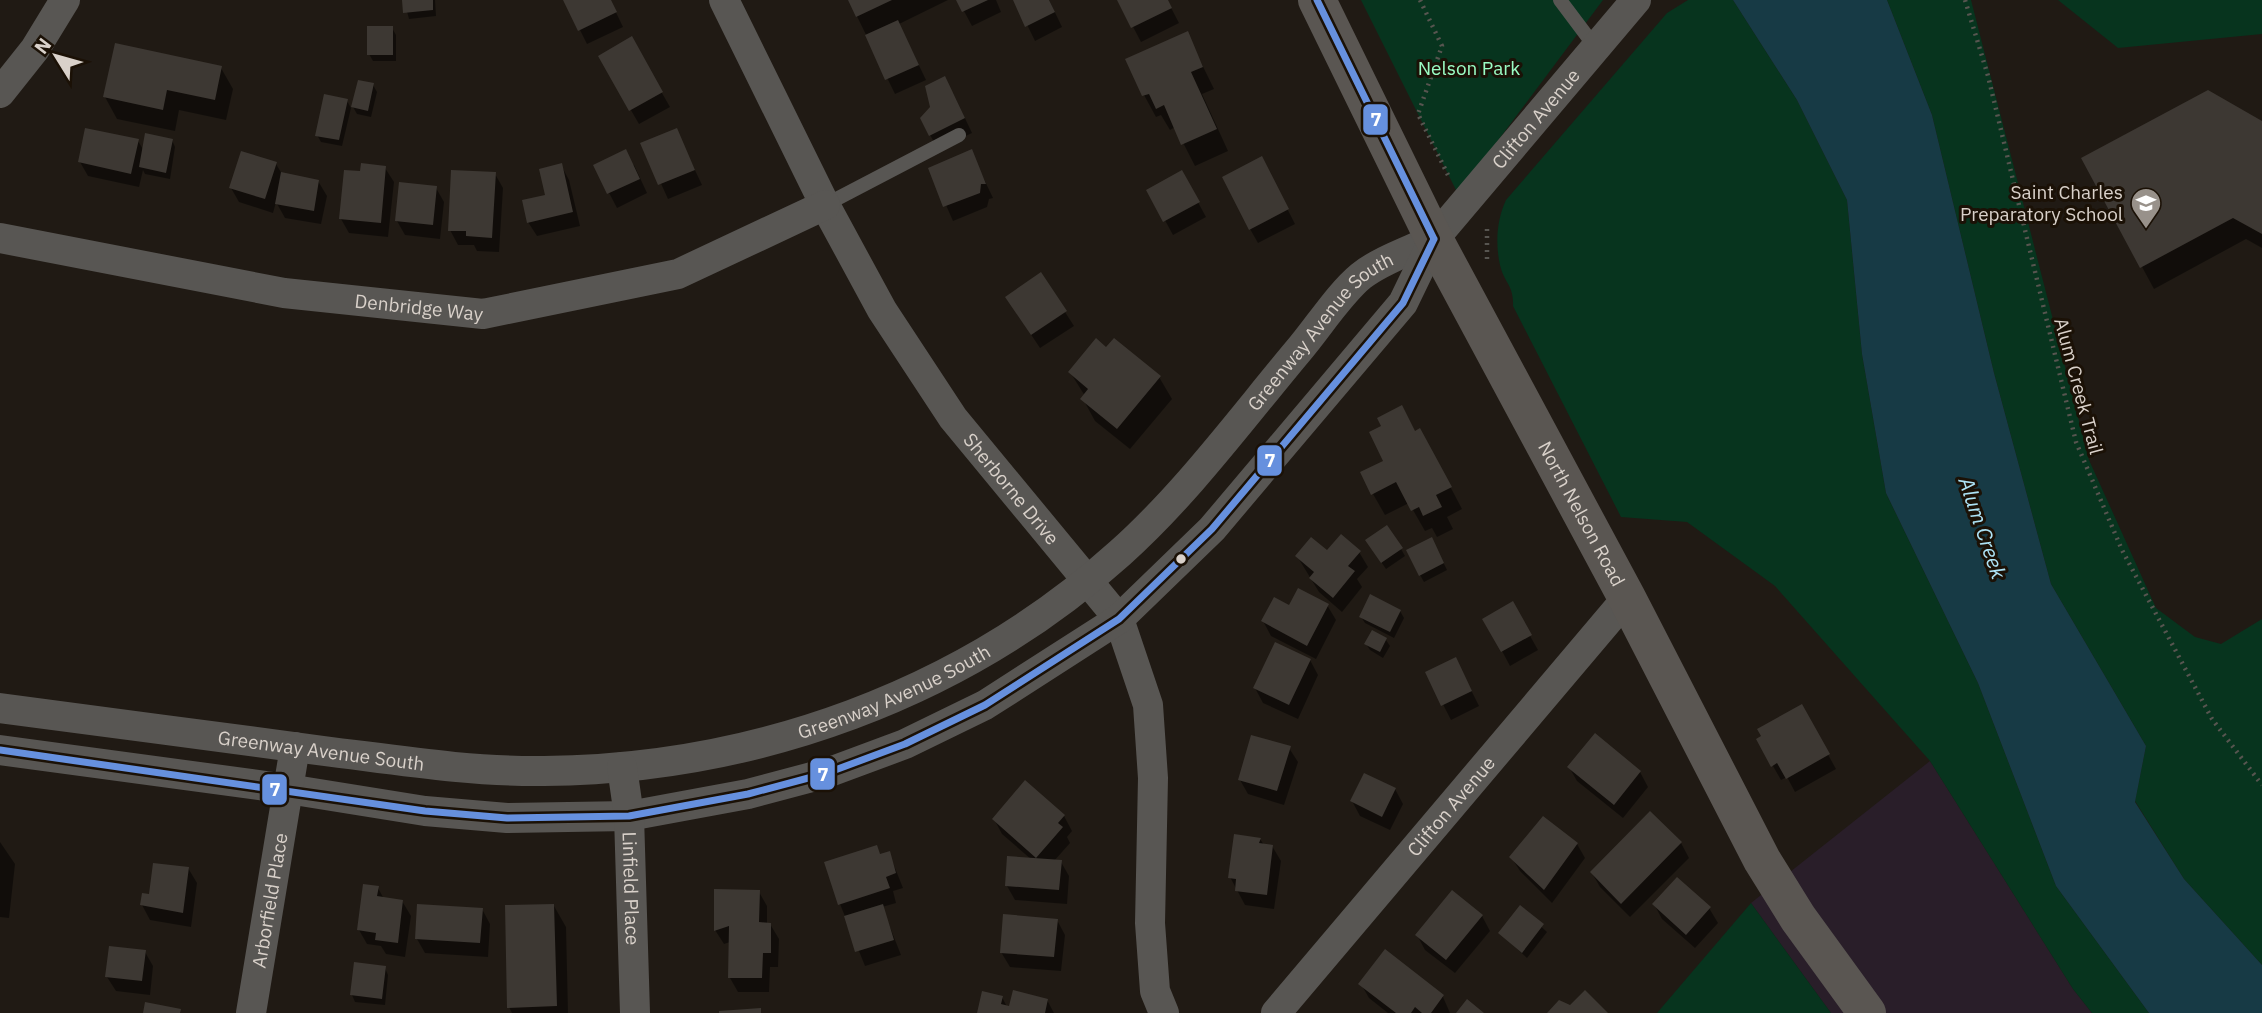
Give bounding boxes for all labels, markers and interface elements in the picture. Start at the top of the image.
north arrow [21,21,91,91]
text: N [29,33,56,58]
park label: Nelson Park [1418,56,1520,80]
street label: Clifton Avenue [1487,64,1585,174]
line badge: 7 [1362,103,1389,136]
text: 7 [1370,107,1382,131]
place label: Saint Charles Preparatory School [1960,180,2123,226]
school or university icon: Saint Charles Preparatory School [2129,186,2163,230]
street label: Greenway Avenue South [1242,247,1397,416]
street label: Denbridge Way [354,289,485,326]
street label: Alum Creek Trail [2049,315,2109,457]
street label: Sherborne Drive [958,428,1065,550]
street label: North Nelson Road [1533,437,1630,590]
line badge: 7 [1256,444,1283,477]
text: 7 [1264,448,1276,472]
water label: Alum Creek [1952,472,2014,583]
unlabelled marker [1174,552,1188,566]
street label: Greenway Avenue South [795,639,995,744]
street label: Greenway Avenue South [216,725,426,776]
street label: Clifton Avenue [1402,751,1500,861]
line badge: 7 [809,757,836,791]
text: 7 [817,762,829,786]
line badge: 7 [261,773,288,806]
text: 7 [269,777,281,801]
street label: Arborfield Place [247,831,293,970]
street label: Linfield Place [617,831,645,946]

